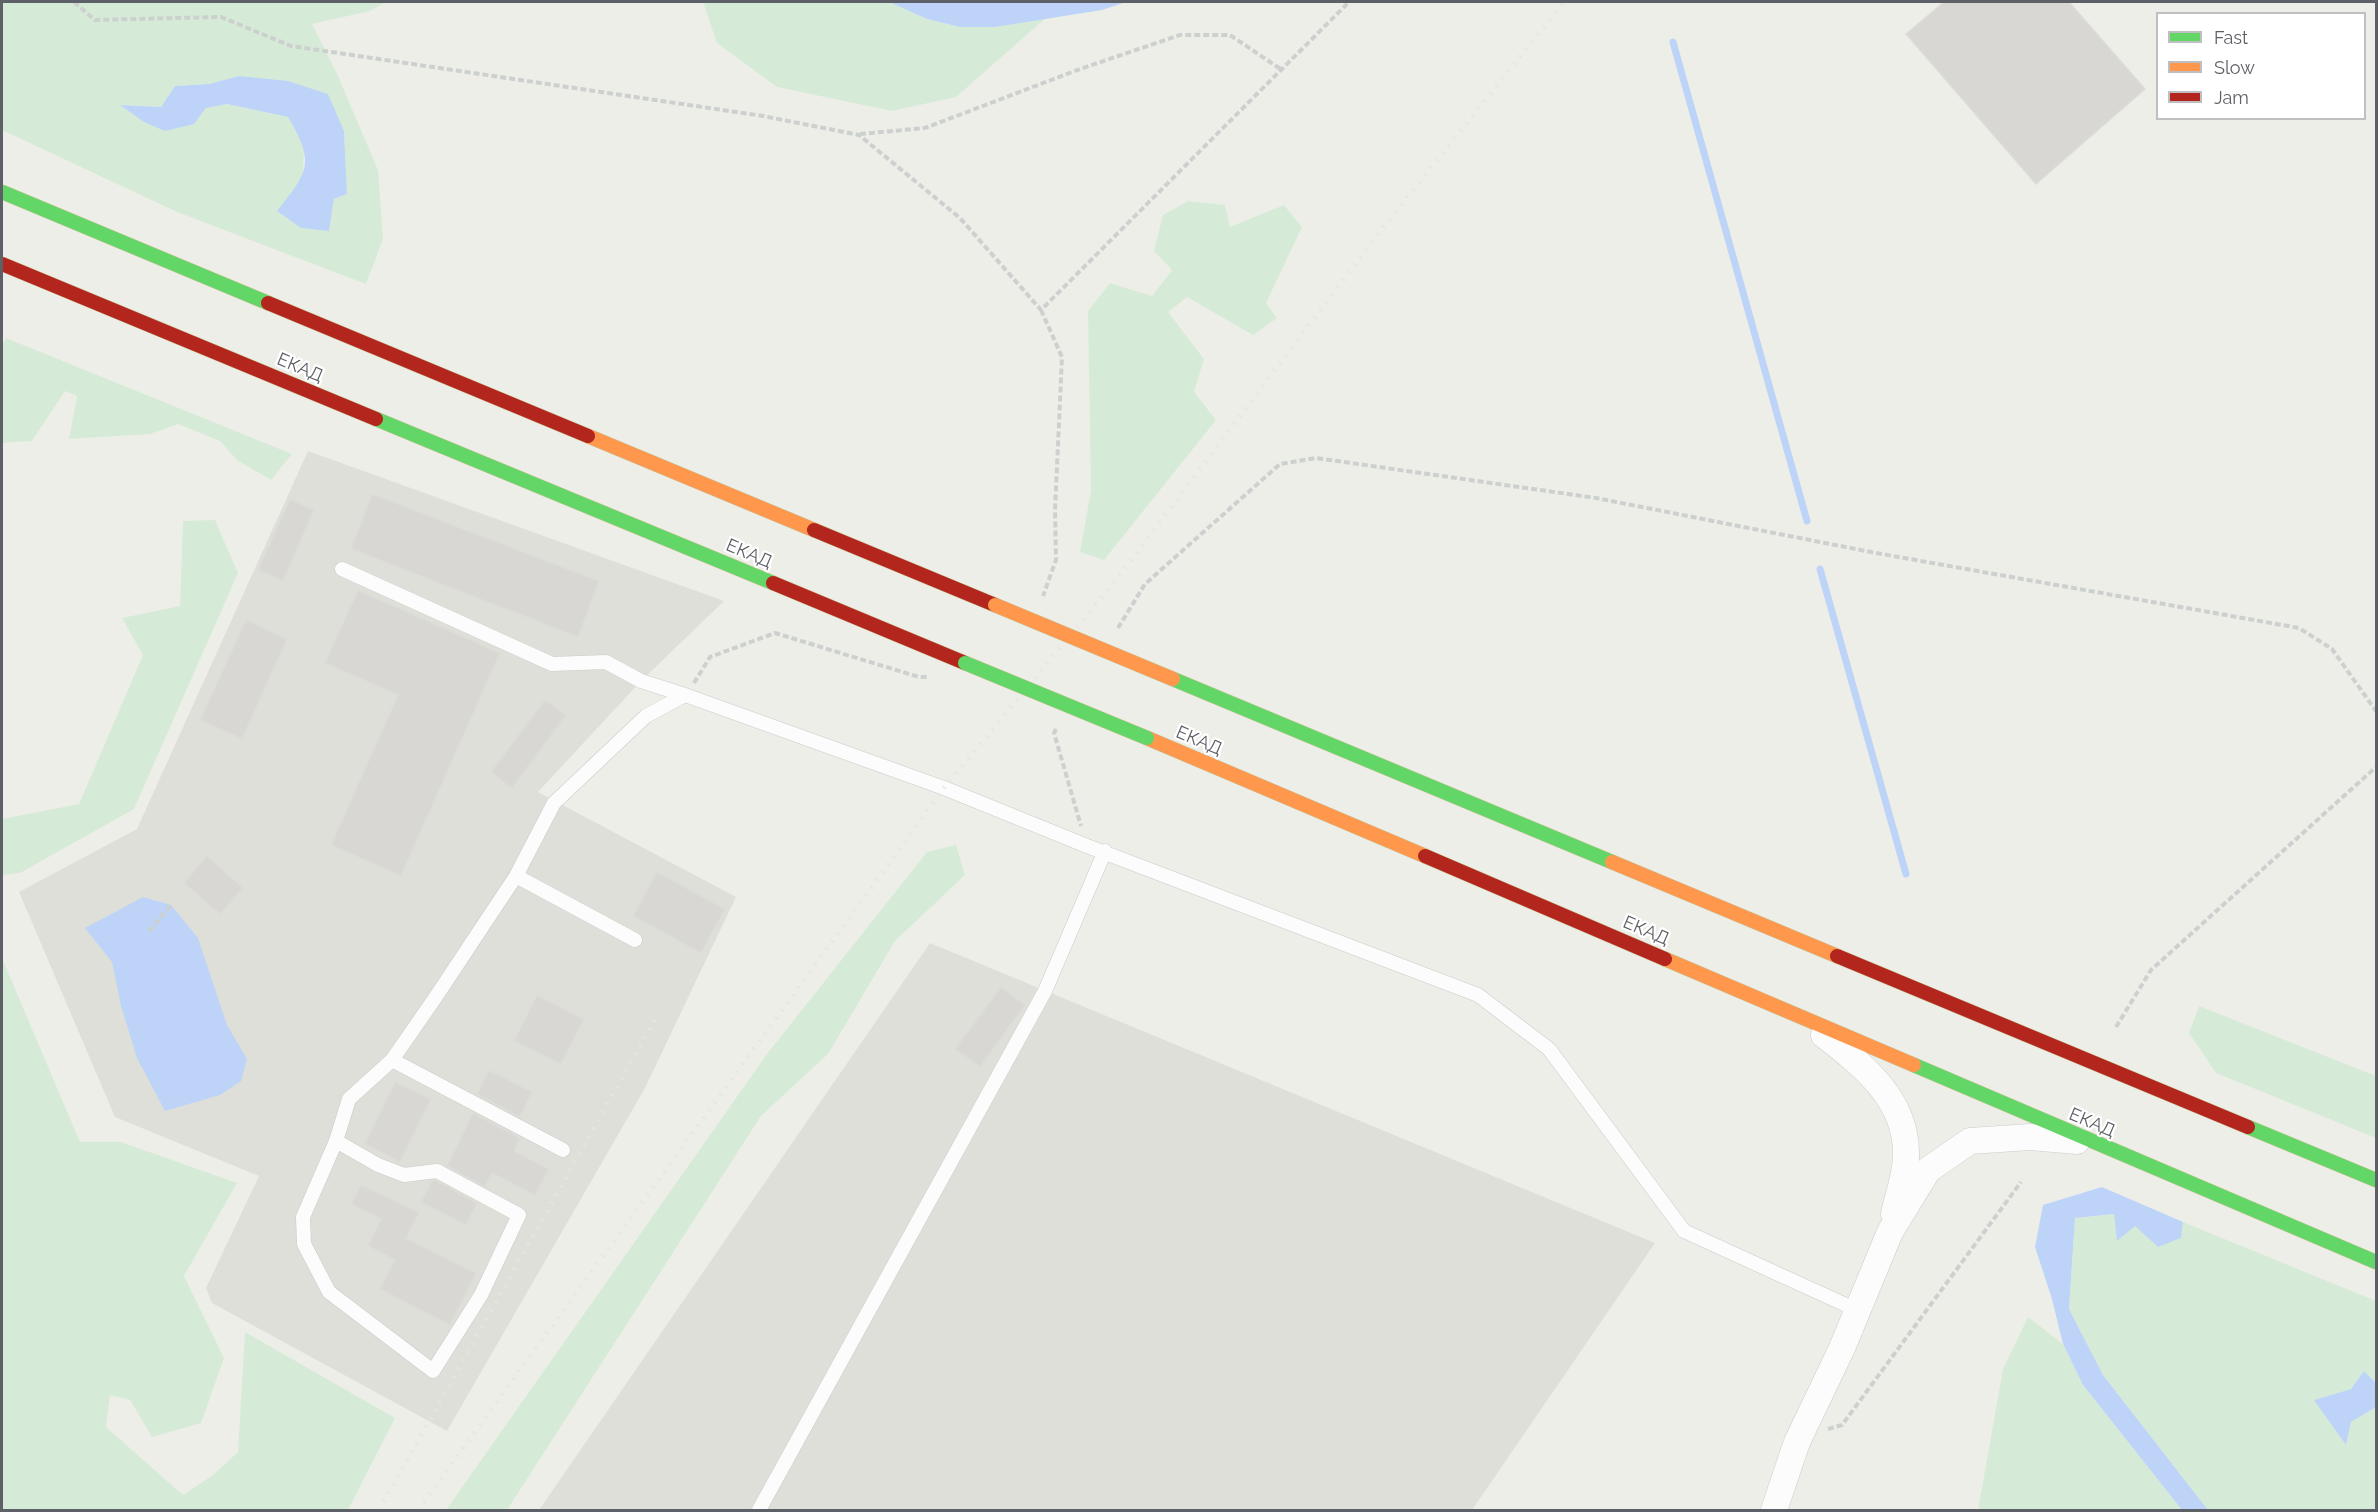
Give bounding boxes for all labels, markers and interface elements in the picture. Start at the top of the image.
legend [2156,12,2366,120]
text: Fast [2214,27,2248,48]
text: Slow [2214,57,2255,78]
text: Jam [2214,87,2249,108]
street label: ЕКАД [274,349,326,387]
street label: ЕКАД [723,535,775,573]
street label: ЕКАД [1173,722,1225,760]
street label: ЕКАД [1620,912,1672,950]
street label: ЕКАД [2066,1104,2118,1142]

